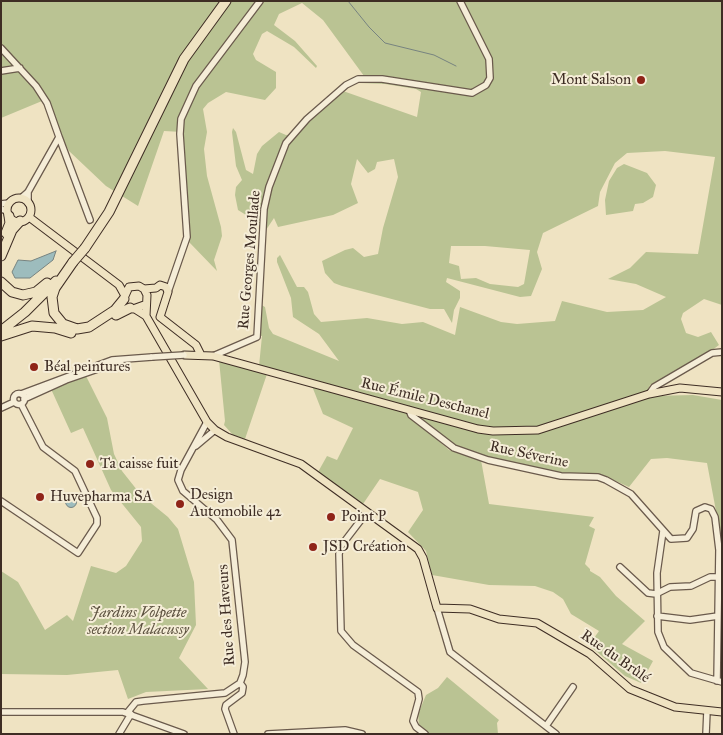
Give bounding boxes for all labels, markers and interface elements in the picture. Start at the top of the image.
place label: Mont Salson [551,71,631,89]
marker: Mont Salson [635,74,647,86]
street label: Rue Georges Moullade [235,190,265,330]
place label: Béal peintures [44,358,130,376]
marker: Béal peintures [28,361,40,373]
street label: Rue Émile Deschanel [359,374,491,424]
street label: Rue Séverine [488,438,570,472]
place label: Ta caisse fuit [100,455,179,473]
marker: Ta caisse fuit [84,458,96,470]
place label: Design Automobile 42 [190,486,282,521]
place label: Huvepharma SA [50,488,153,506]
marker: Huvepharma SA [34,491,46,503]
marker: Design Automobile 42 [174,498,186,510]
place label: Point P [341,508,386,526]
marker: Point P [325,511,337,523]
place label: JSD Création [323,538,406,556]
marker: JSD Création [307,541,319,553]
street label: Rue des Haveurs [214,564,240,666]
park label: Jardins Volpette section Malacussy [87,604,189,639]
street label: Rue du Brûlé [577,627,653,687]

